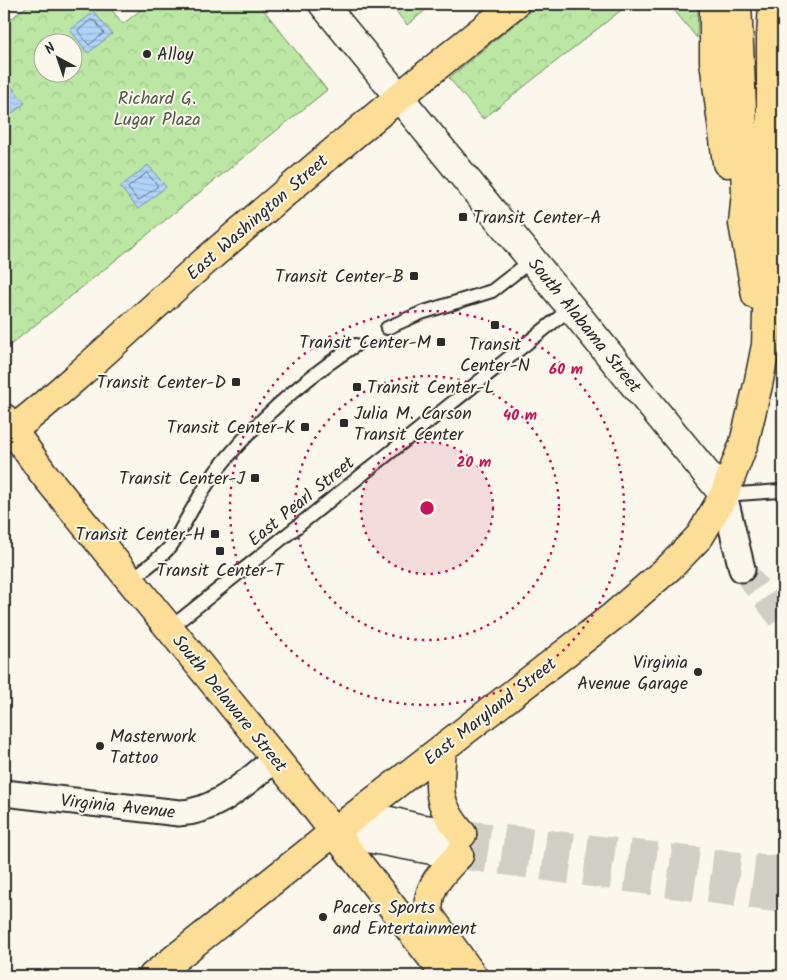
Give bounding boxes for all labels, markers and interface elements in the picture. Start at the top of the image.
north arrow [32,32,82,82]
text: N [40,37,61,60]
place label: Alloy [157,41,194,70]
marker: Alloy [141,48,153,60]
park label: Richard G. Lugar Plaza [113,85,201,135]
street label: East Washington Street [180,147,336,288]
place label: Transit Center-A [473,204,602,233]
marker: Transit Center-A [457,211,469,223]
street label: South Alabama Street [520,252,648,401]
place label: Transit Center-B [275,263,404,292]
marker: Transit Center-B [408,270,420,282]
marker: Transit Center-N [489,319,501,331]
place label: Transit Center-M [299,329,432,358]
place label: Transit Center-N [460,331,530,381]
marker: Transit Center-M [435,336,447,348]
text: 60 m [549,358,583,382]
place label: Transit Center-D [97,369,226,398]
place label: Transit Center-L [367,374,494,403]
marker: Transit Center-D [230,376,242,388]
marker: Transit Center-L [351,381,363,393]
place label: Julia M. Carson Transit Center [354,400,472,450]
text: 40 m [503,404,537,428]
place label: Transit Center-K [167,414,295,443]
marker: Julia M. Carson Transit Center [338,417,350,429]
marker: Transit Center-K [299,421,311,433]
street label: East Pearl Street [242,449,363,554]
text: 20 m [457,451,491,475]
place label: Transit Center-J [119,465,246,494]
marker: Transit Center-J [249,472,261,484]
centre of rings [418,499,436,517]
place label: Transit Center-H [75,521,205,550]
marker: Transit Center-H [209,528,221,540]
marker: Transit Center-T [214,545,226,557]
place label: Transit Center-T [156,557,285,586]
street label: South Delaware Street [164,629,294,780]
place label: Virginia Avenue Garage [577,649,688,699]
street label: East Maryland Street [418,650,565,774]
marker: Virginia Avenue Garage [692,666,704,678]
place label: Masterwork Tattoo [110,723,197,773]
marker: Masterwork Tattoo [94,740,106,752]
street label: Virginia Avenue [59,787,177,828]
place label: Pacers Sports and Entertainment [333,894,478,944]
marker: Pacers Sports and Entertainment [317,911,329,923]

